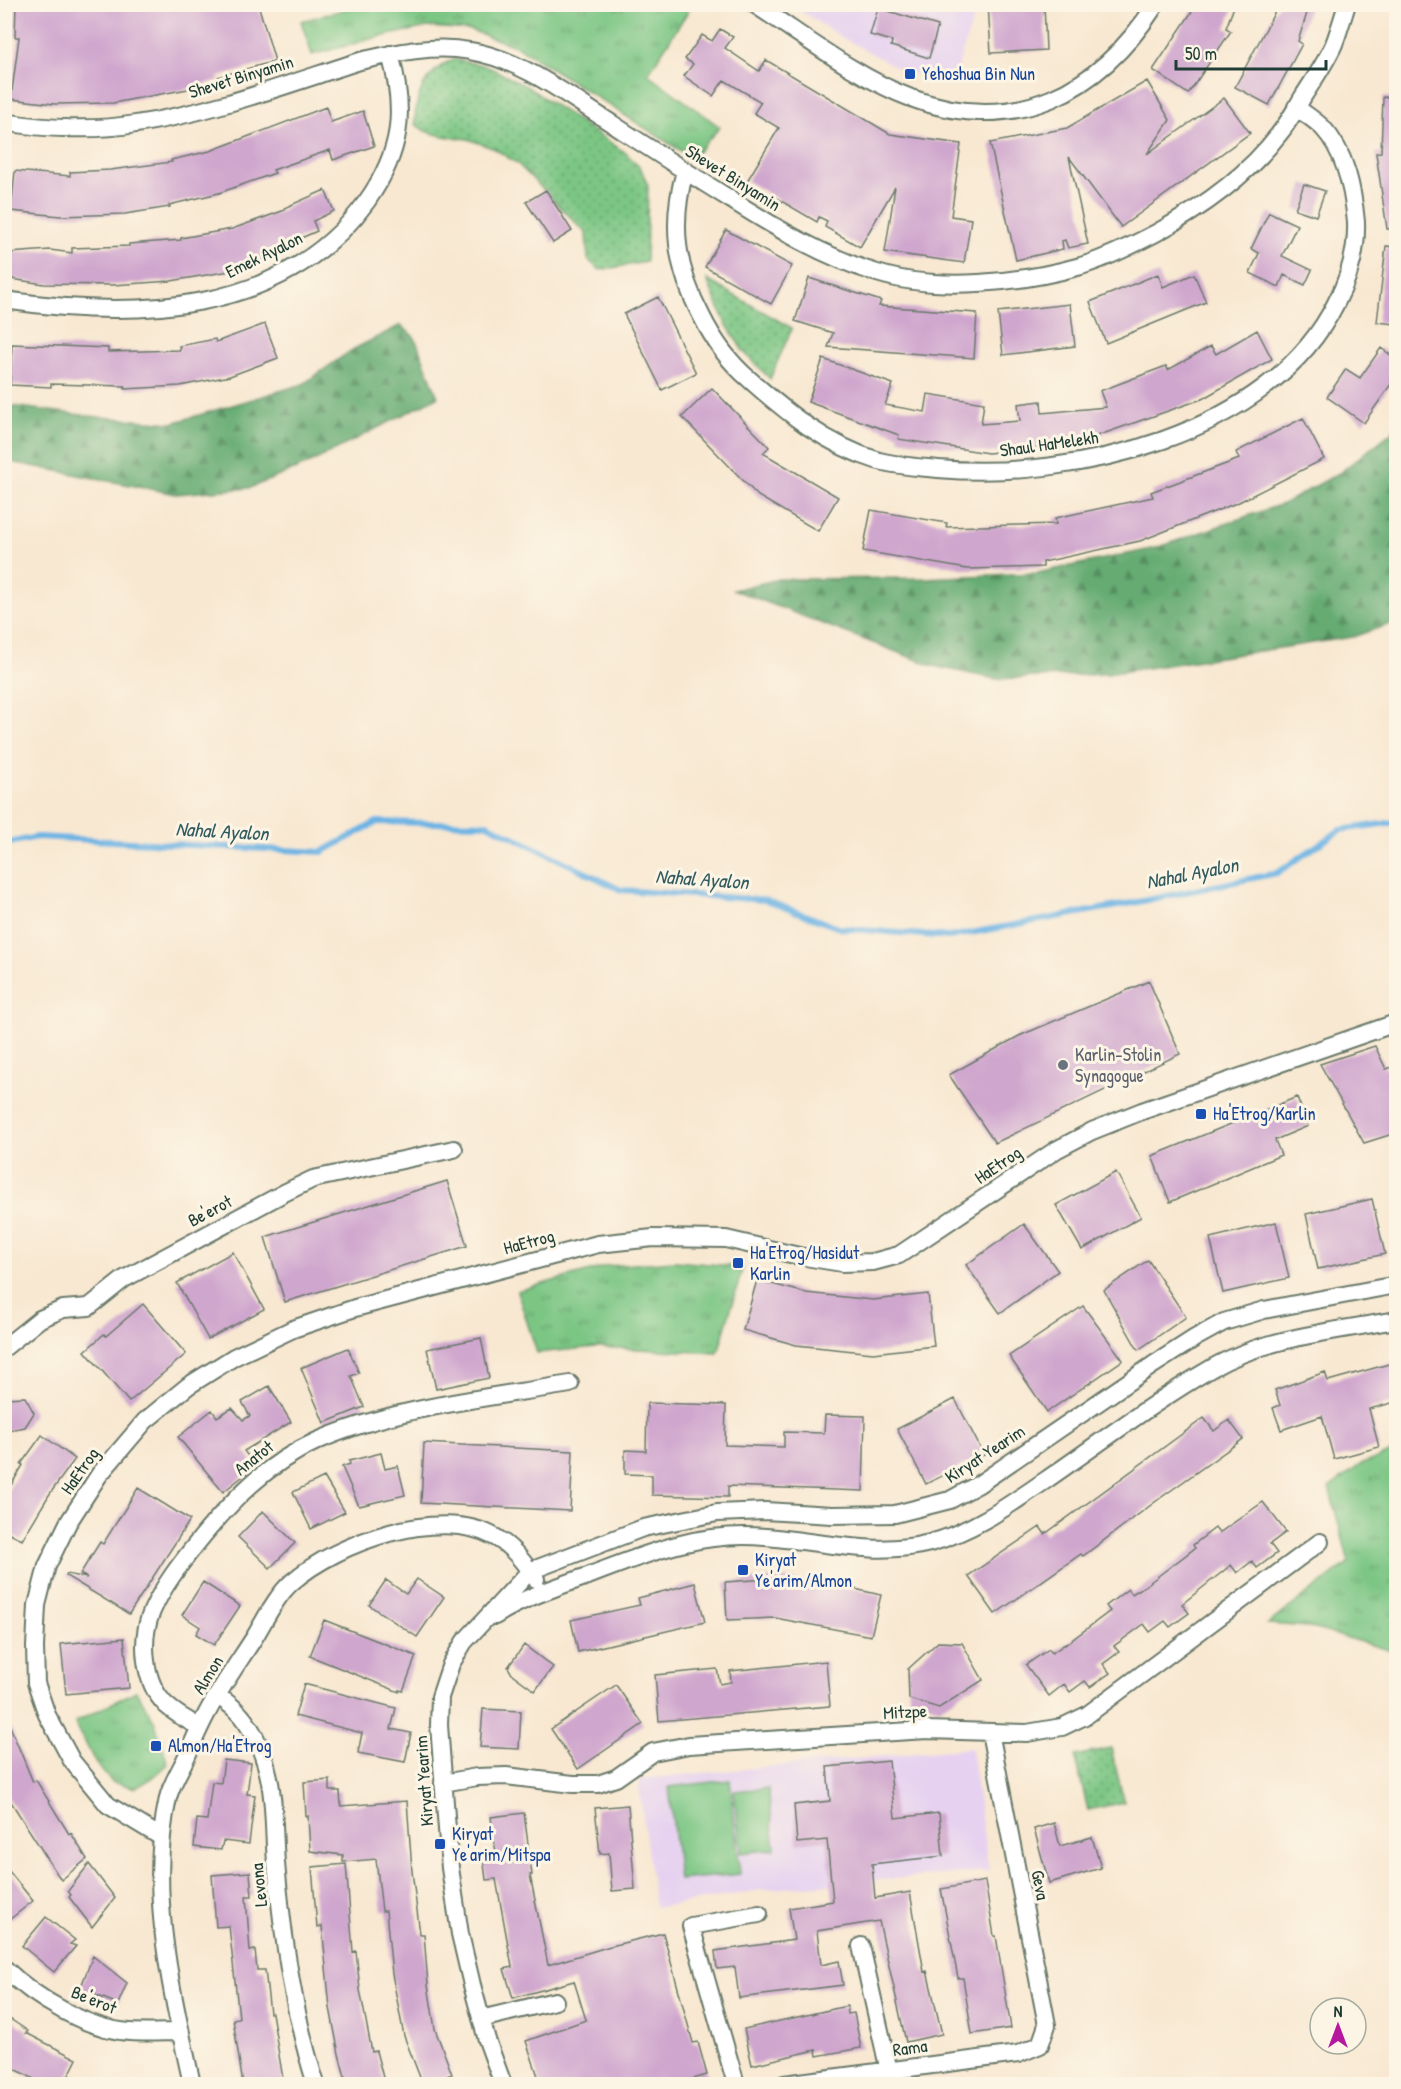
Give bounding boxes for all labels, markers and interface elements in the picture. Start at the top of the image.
scale bar [1176,33,1326,71]
text: 50 m [1185,41,1217,66]
street label: Shevet Binyamin [186,49,296,104]
place label: Yehoshua Bin Nun [922,61,1035,86]
marker: Yehoshua Bin Nun [903,67,917,81]
street label: Shevet Binyamin [681,138,786,217]
street label: Emek Ayalon [221,225,306,284]
street label: Shaul HaMelekh [998,424,1100,463]
water label: Nahal Ayalon [175,815,271,848]
water label: Nahal Ayalon [1144,850,1242,896]
water label: Nahal Ayalon [655,862,751,896]
place label: Karlin-Stolin Synagogue [1075,1042,1161,1088]
marker: Karlin-Stolin Synagogue [1056,1058,1070,1072]
place label: Ha'Etrog/Karlin [1213,1101,1316,1126]
marker: Ha'Etrog/Karlin [1194,1107,1208,1121]
street label: HaEtrog [969,1140,1026,1189]
street label: Be'erot [183,1188,237,1233]
street label: HaEtrog [501,1223,557,1260]
place label: Ha'Etrog/Hasidut Karlin [750,1240,860,1286]
marker: Ha'Etrog/Hasidut Karlin [731,1256,745,1270]
street label: Kiryat Yearim [940,1418,1030,1489]
street label: Anatot [229,1434,279,1481]
street label: HaEtrog [54,1442,105,1499]
place label: Kiryat Ye'arim/Almon [755,1547,852,1593]
marker: Kiryat Ye'arim/Almon [736,1563,750,1577]
street label: Almon [186,1651,229,1699]
street label: Mitzpe [883,1698,927,1725]
place label: Almon/Ha'Etrog [168,1733,272,1758]
street label: Kiryat Yearim [408,1735,439,1827]
marker: Almon/Ha'Etrog [149,1739,163,1753]
place label: Kiryat Ye'arim/Mitspa [452,1821,551,1867]
marker: Kiryat Ye'arim/Mitspa [433,1837,447,1851]
street label: Levona [244,1862,273,1908]
street label: Geva [1025,1868,1056,1902]
street label: Be'erot [68,1979,121,2020]
north arrow [1308,1996,1368,2056]
text: N [1334,2000,1343,2022]
street label: Rama [891,2033,929,2062]

